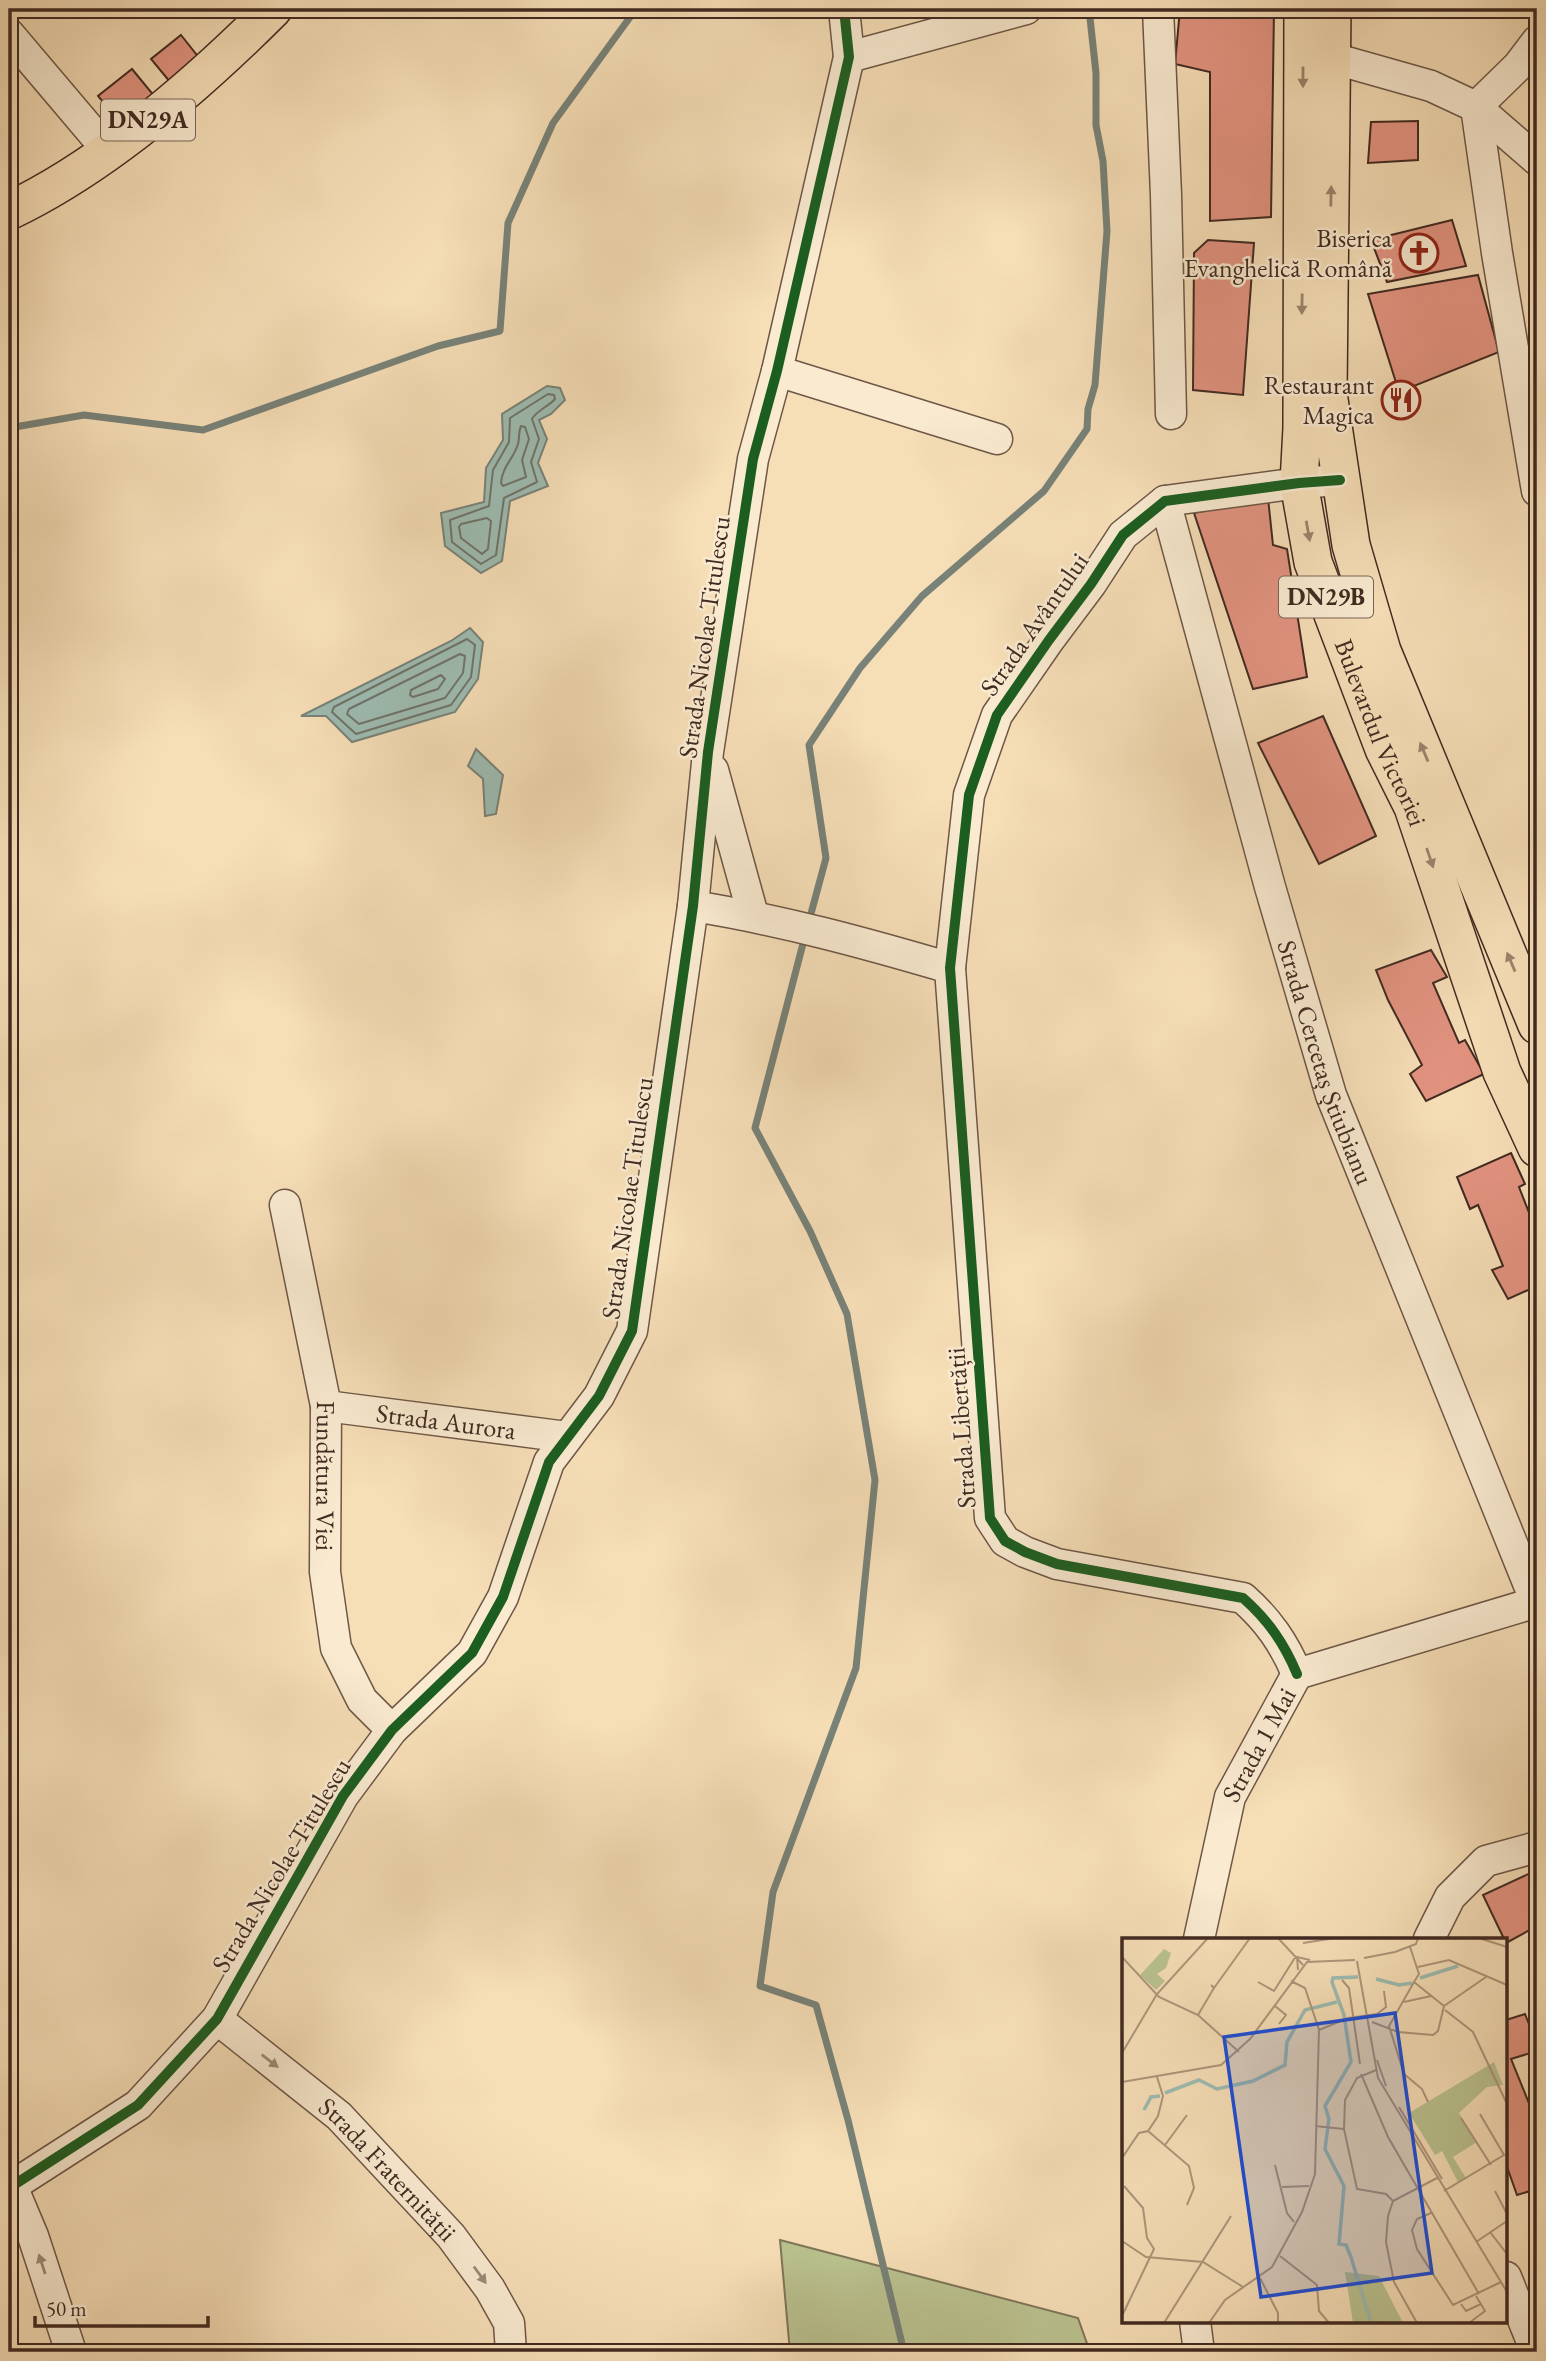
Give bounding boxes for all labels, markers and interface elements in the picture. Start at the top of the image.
one-way arrow [1297,66,1309,88]
road number: DN29A [101,100,195,140]
one-way arrow [1325,184,1337,206]
place label: Biserica Evanghelică Română [1184,221,1393,285]
church icon: Biserica Evanghelică Română [1398,232,1440,274]
one-way arrow [1296,294,1308,316]
place label: Restaurant Magica [1264,368,1375,432]
restaurant icon: Restaurant Magica [1380,379,1422,421]
street label: Strada Nicolae Titulescu [670,513,738,760]
one-way arrow [1303,520,1314,542]
street label: Strada Avântului [972,546,1096,702]
road number: DN29B [1279,576,1373,618]
street label: Bulevardul Victoriei [1327,634,1435,830]
one-way arrow [1418,741,1429,762]
one-way arrow [1425,848,1436,869]
street label: Strada Cercetaș Știubianu [1269,936,1382,1190]
one-way arrow [1505,951,1516,972]
street label: Strada Nicolae Titulescu [593,1074,661,1321]
street label: Strada Libertății [938,1346,984,1510]
street label: Strada Aurora [374,1396,518,1447]
street label: Fundătura Viei [308,1401,343,1551]
street label: Strada 1 Mai [1214,1681,1303,1808]
street label: Strada Nicolae Titulescu [204,1751,359,1978]
inset map [1122,1938,1508,2322]
one-way arrow [261,2054,279,2069]
street label: Strada Fraternității [312,2089,464,2249]
one-way arrow [37,2254,47,2275]
one-way arrow [473,2266,487,2284]
scale bar [35,2284,208,2328]
text: 50 m [46,2295,87,2322]

